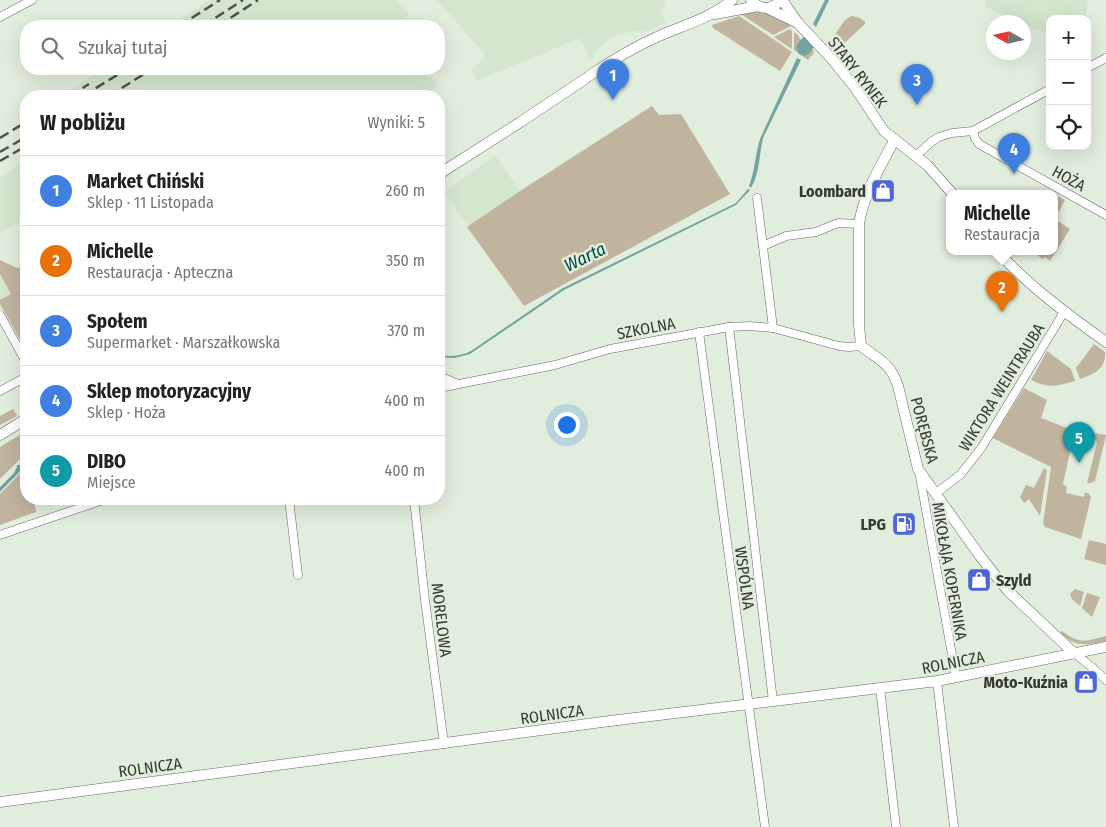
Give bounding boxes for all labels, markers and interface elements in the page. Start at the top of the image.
north arrow [986,15,1031,60]
map controls [1046,15,1091,150]
button: + [1046,15,1091,60]
search box [20,20,445,75]
street label: STARY RYNEK [824,33,891,112]
icon: search [38,34,66,62]
text: Szukaj tutaj [78,36,168,59]
pin: 1 [597,59,629,100]
button: − [1046,60,1091,105]
pin: 3 [901,64,933,105]
button: locate [1046,105,1091,150]
text: W pobliżu [40,110,125,136]
text: Wyniki: 5 [367,113,425,132]
pin: 4 [998,133,1030,174]
street label: HOŻA [1049,162,1089,196]
text: Market Chiński [87,170,204,193]
shop icon: Loombard [870,178,896,204]
text: 1 [53,181,59,200]
text: 260 m [386,181,425,200]
place label: Loombard [799,182,866,201]
popup [946,190,1058,255]
text: Sklep · 11 Listopada [87,193,214,212]
text: Michelle [964,202,1030,225]
text: Restauracja [964,225,1040,244]
water label: Warta [561,238,609,276]
text: Michelle [87,240,153,263]
text: 2 [52,251,60,270]
text: 350 m [386,251,425,270]
text: Restauracja · Apteczna [87,263,233,282]
pin: 2 [986,271,1018,312]
text: Społem [87,310,147,333]
street label: SZKOLNA [615,313,677,343]
street label: WIKTORA WEINTRAUBA [954,320,1049,455]
text: 3 [52,321,60,340]
text: 370 m [387,321,425,340]
text: Supermarket · Marszałkowska [87,333,280,352]
text: Sklep motoryzacyjny [87,380,251,403]
text: 4 [52,391,60,410]
text: 400 m [385,391,425,410]
street label: PORĘBSKA [907,395,943,466]
text: Sklep · Hoża [87,403,166,422]
your location [554,412,580,438]
pin: 5 [1063,422,1095,463]
text: DIBO [87,450,126,473]
text: 5 [52,461,60,480]
text: 400 m [385,461,425,480]
text: Miejsce [87,473,136,492]
street label: MIKOŁAJA KOPERNIKA [928,501,971,642]
fuel station icon: LPG [891,511,917,537]
place label: LPG [860,515,886,534]
street label: WSPÓLNA [731,545,758,611]
shop icon: Szyld [966,567,992,593]
place label: Szyld [996,571,1031,590]
street label: MORELOWA [428,582,456,659]
street label: ROLNICZA [920,647,987,678]
shop icon: Moto-Kuźnia [1073,669,1099,695]
place label: Moto-Kuźnia [983,673,1068,692]
street label: ROLNICZA [519,701,585,728]
street label: ROLNICZA [117,754,183,781]

